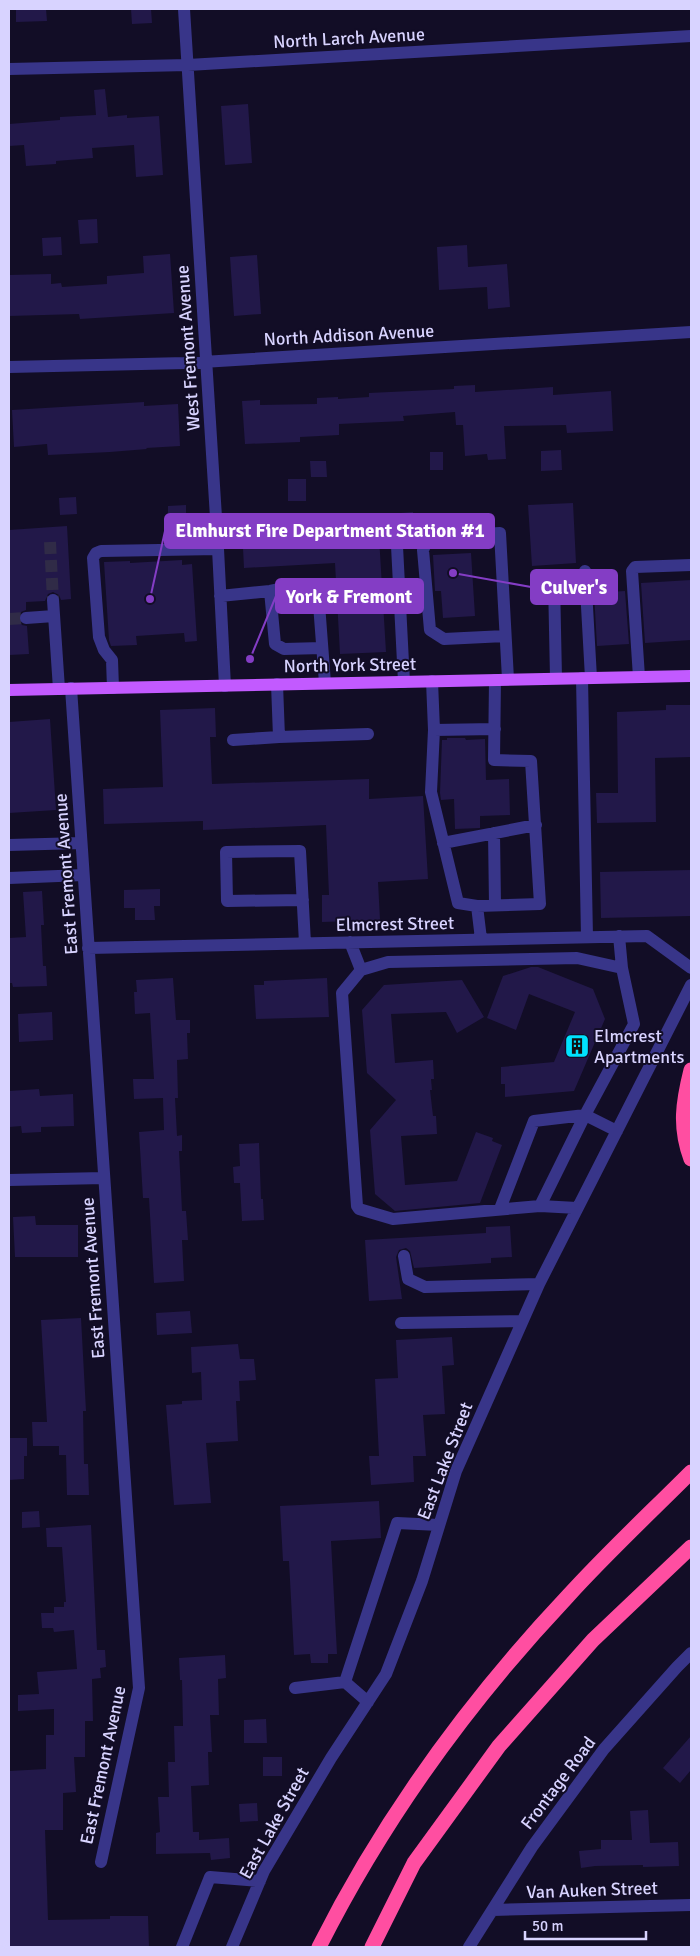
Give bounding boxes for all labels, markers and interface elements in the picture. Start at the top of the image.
street label: North Larch Avenue [273,23,425,53]
street label: West Fremont Avenue [171,264,205,432]
street label: North Addison Avenue [263,320,435,350]
callout: Elmhurst Fire Department Station #1 [165,514,494,548]
text: Elmhurst Fire Department Station #1 [175,519,485,543]
callout: Culver's [531,570,617,604]
text: Culver's [541,576,607,600]
callout: York & Fremont [276,579,423,613]
text: York & Fremont [285,585,412,609]
street label: North York Street [284,653,416,677]
street label: East Fremont Avenue [49,793,83,955]
street label: Elmcrest Street [335,912,455,936]
place label: Elmcrest Apartments [594,1025,684,1068]
building icon: Elmcrest Apartments [564,1033,590,1059]
street label: East Fremont Avenue [76,1197,110,1359]
street label: East Lake Street [412,1399,478,1523]
street label: East Fremont Avenue [75,1684,131,1846]
street label: Frontage Road [516,1732,600,1834]
street label: East Lake Street [234,1763,314,1883]
street label: Van Auken Street [526,1877,658,1903]
scale bar [525,1908,646,1940]
text: 50 m [532,1917,563,1935]

